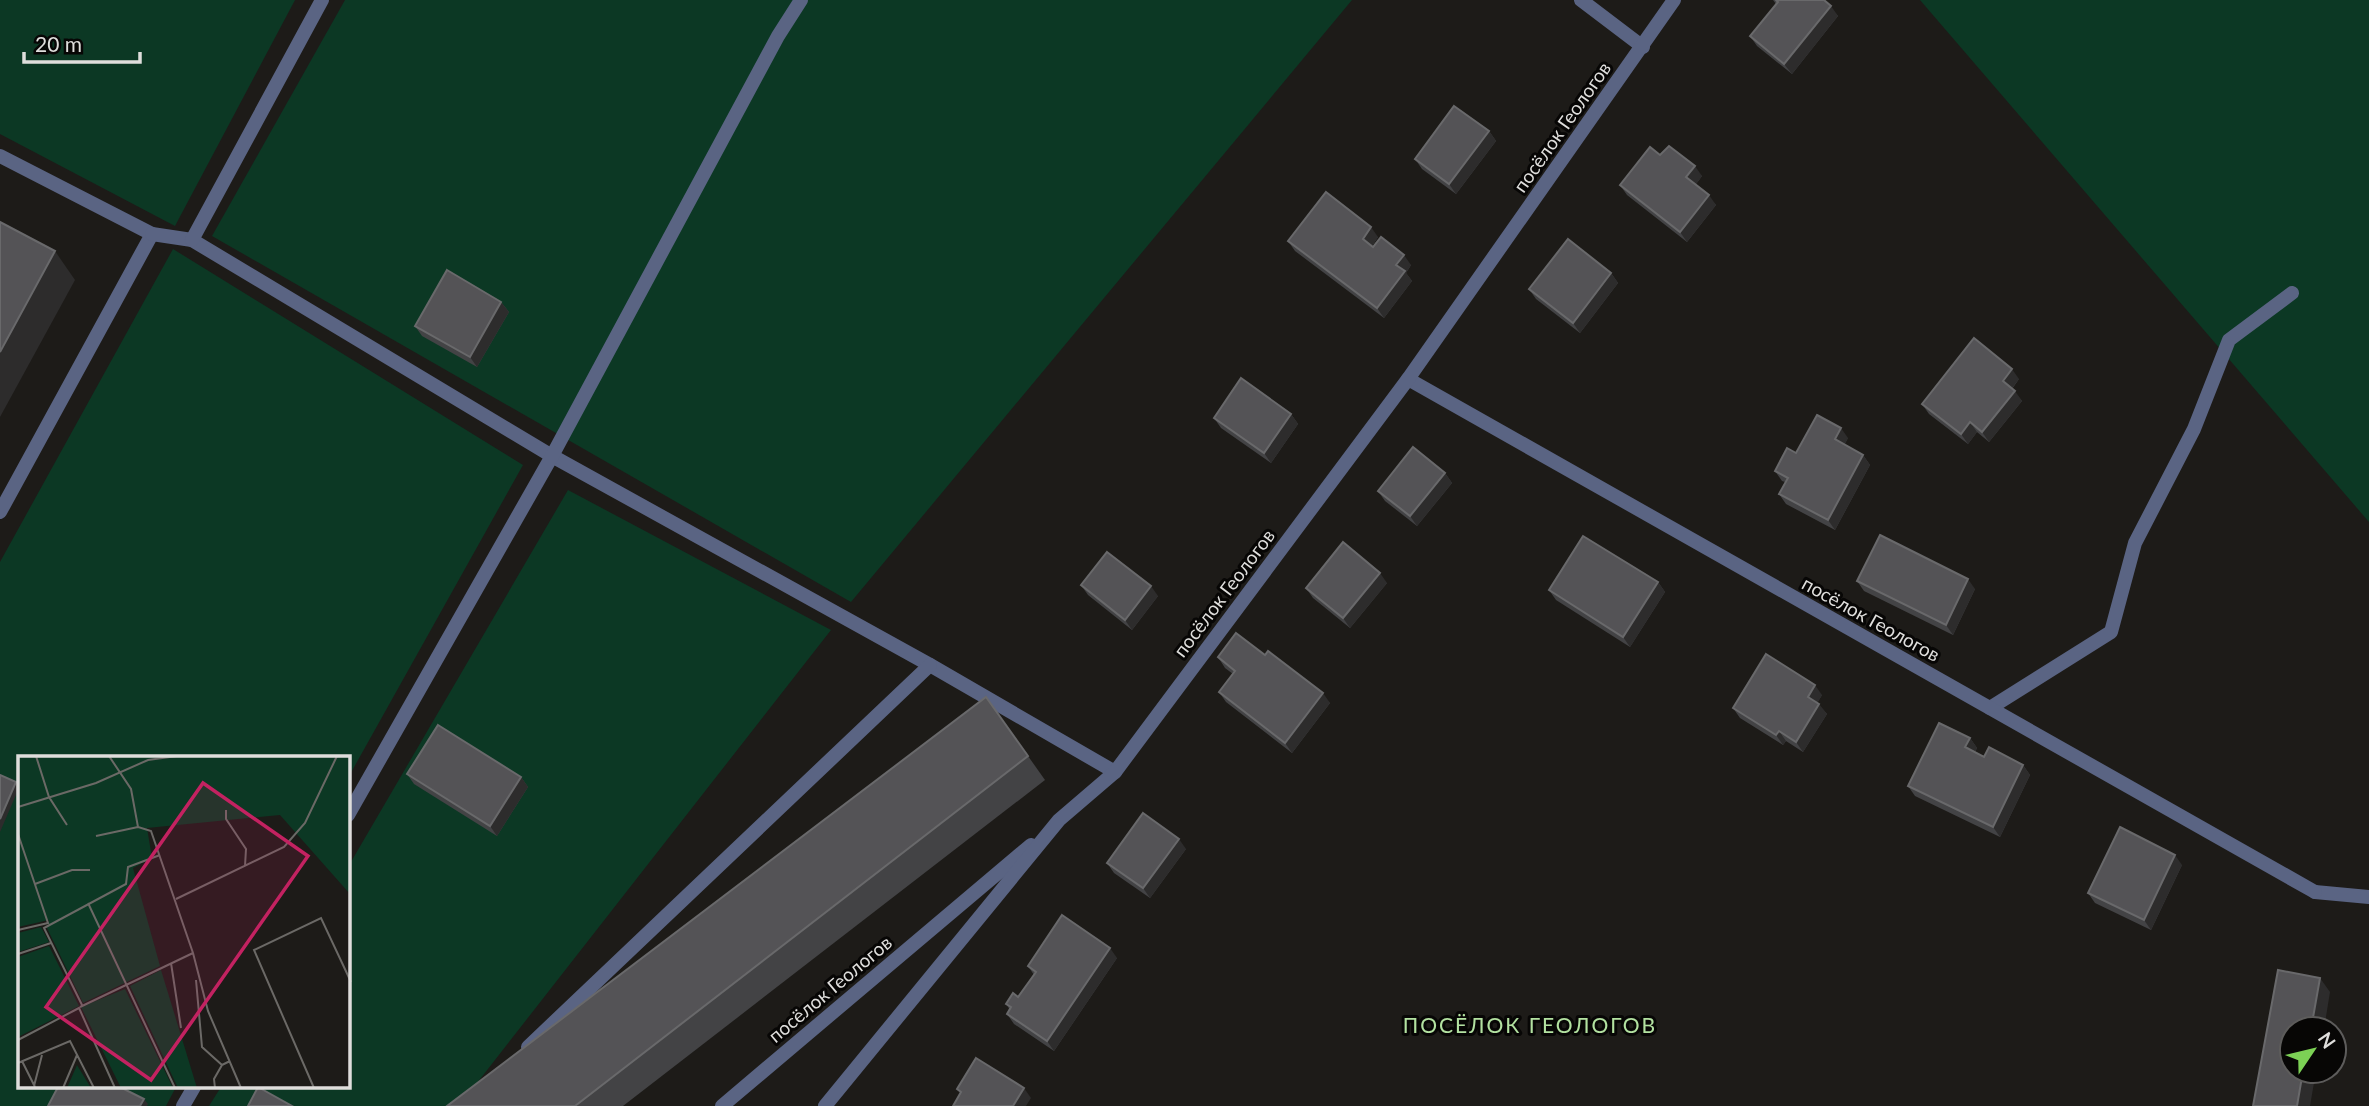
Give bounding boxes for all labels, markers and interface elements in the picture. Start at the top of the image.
scale bar [24,21,140,65]
text: 20 m [35,31,82,56]
street label: посёлок Геологов [1508,57,1615,196]
street label: посёлок Геологов [1168,524,1279,661]
street label: посёлок Геологов [1798,571,1944,666]
inset map [18,756,350,1088]
street label: посёлок Геологов [763,930,896,1047]
district label: ПОСЁЛОК ГЕОЛОГОВ [1403,1012,1657,1037]
north arrow [2278,1015,2348,1085]
text: N [2314,1027,2341,1053]

